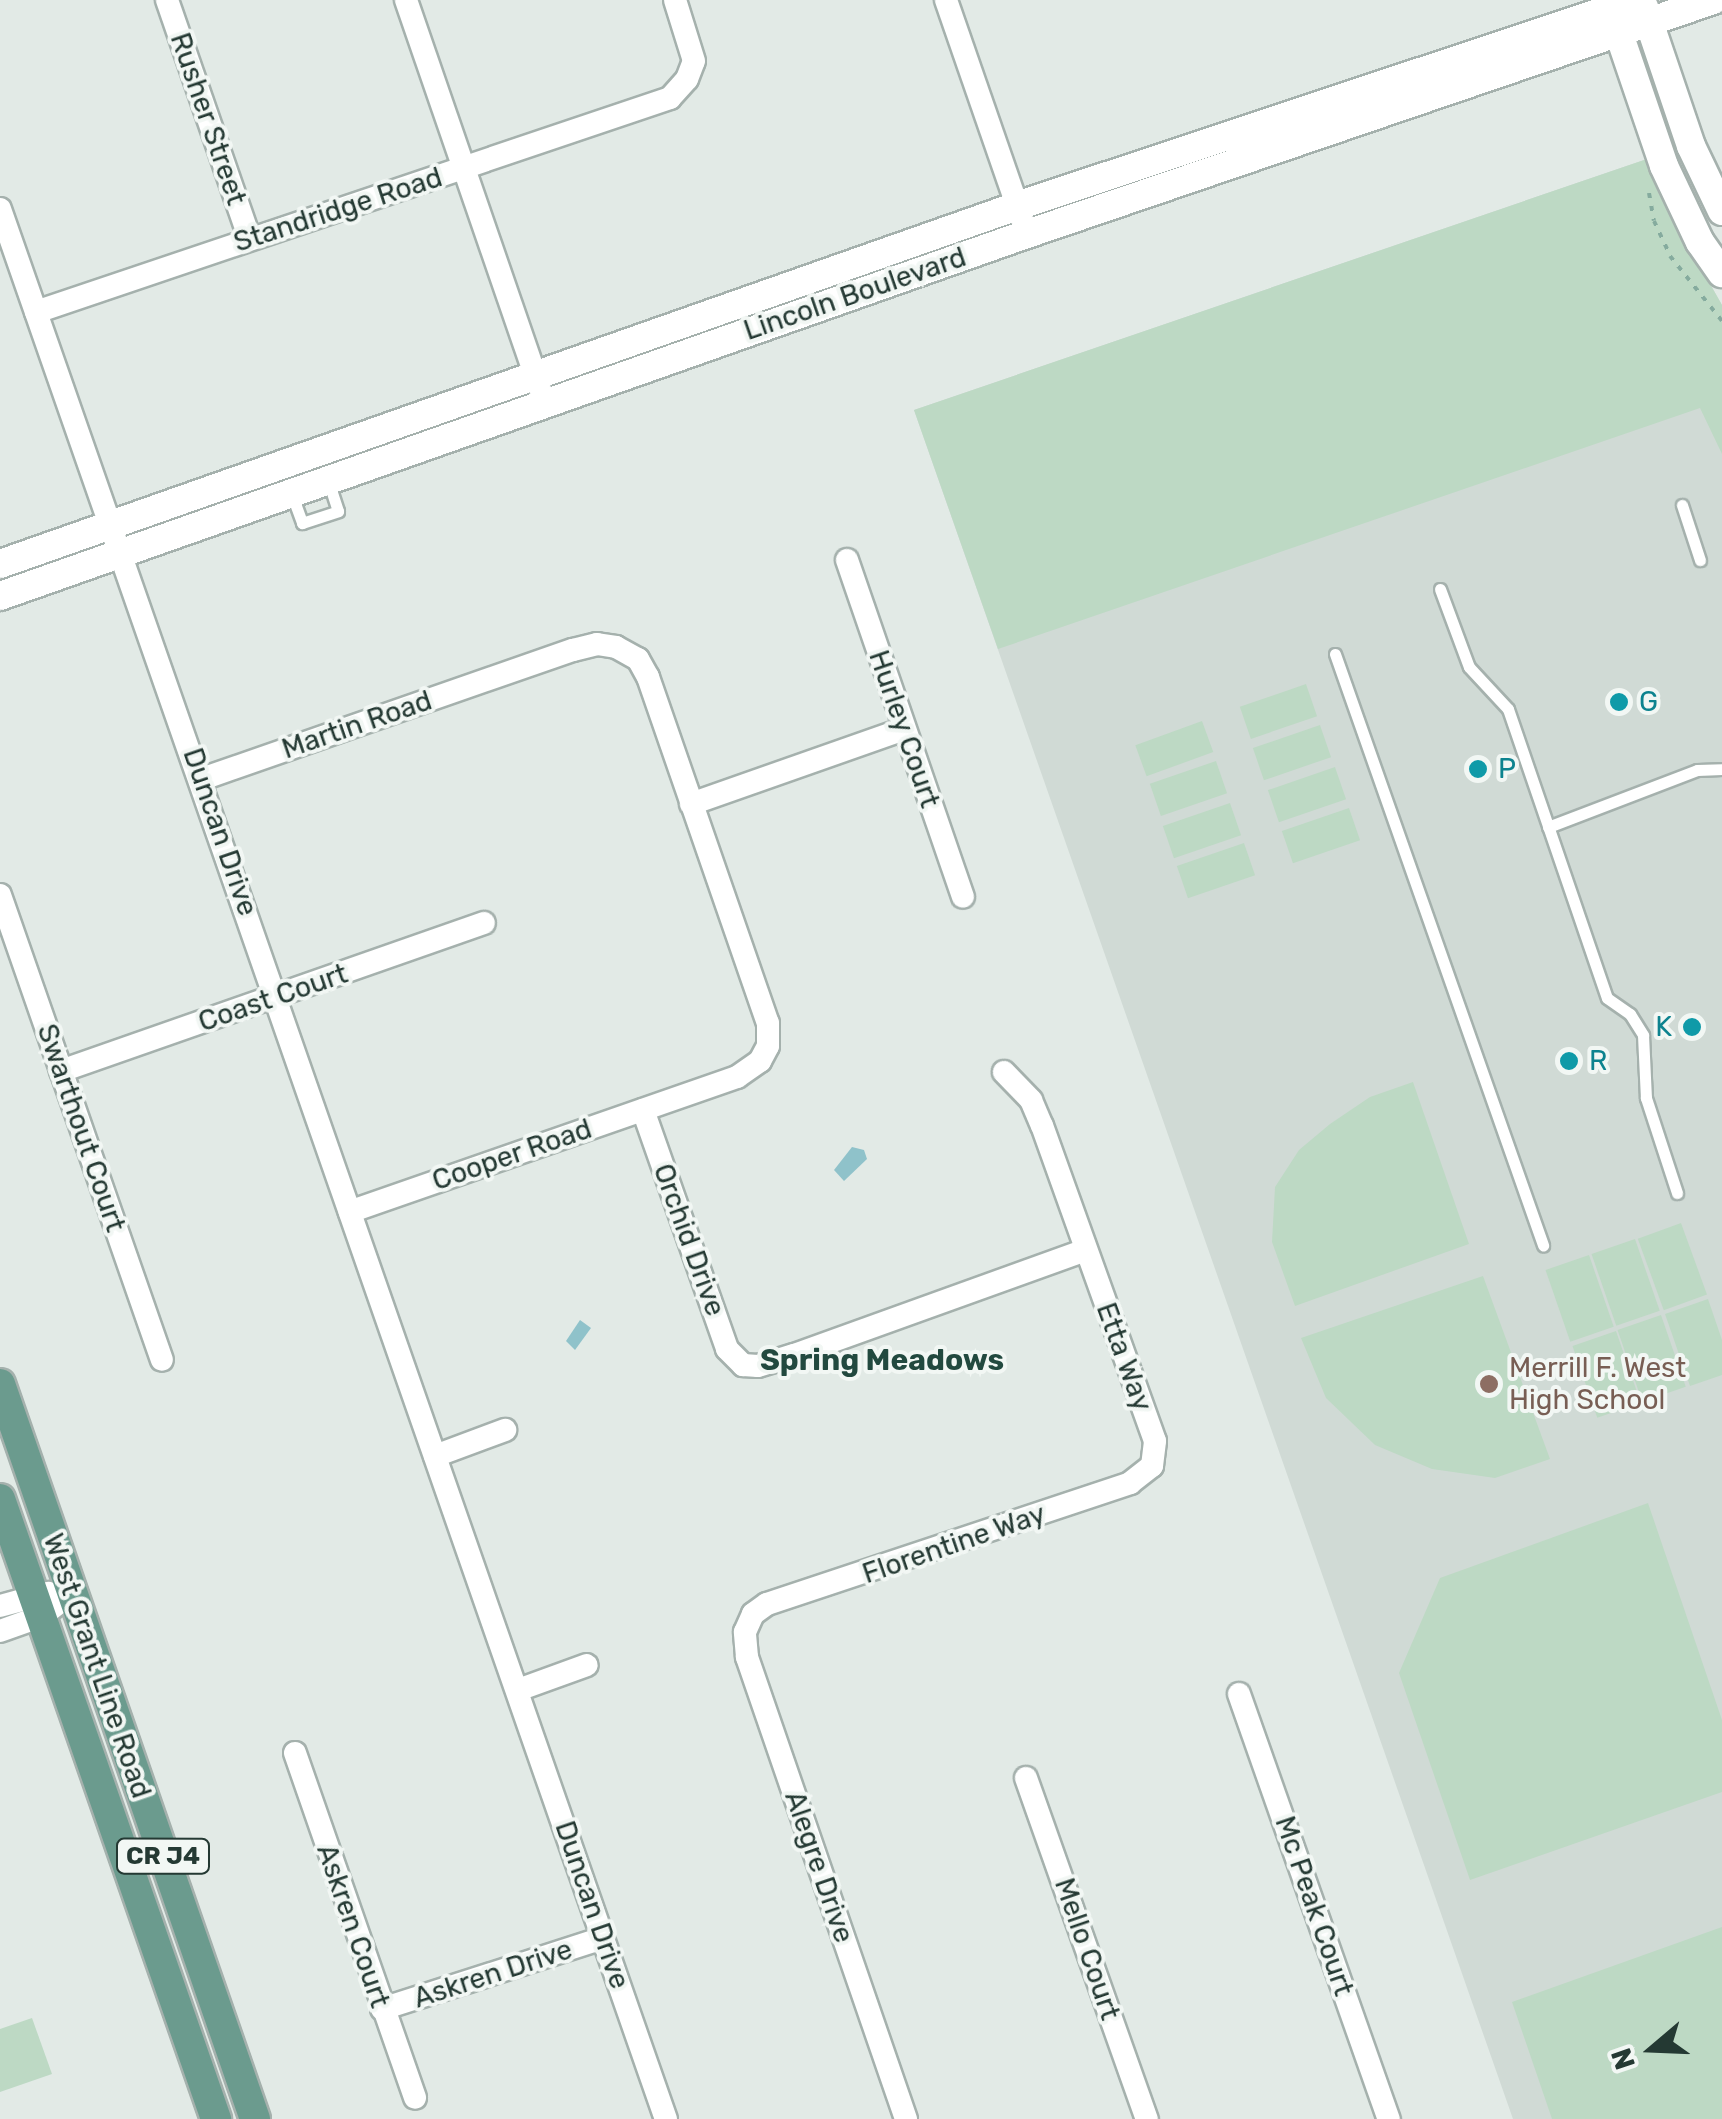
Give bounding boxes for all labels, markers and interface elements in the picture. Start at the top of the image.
street label: Rusher Street [163,28,253,210]
street label: Standridge Road [230,160,446,260]
street label: Lincoln Boulevard [740,240,970,348]
street label: Hurley Court [861,646,947,812]
street label: Martin Road [278,684,436,766]
place label: G [1639,685,1658,719]
marker: G [1608,691,1630,713]
street label: Duncan Drive [176,744,264,920]
place label: P [1498,752,1516,786]
marker: P [1467,758,1489,780]
street label: Coast Court [194,957,352,1039]
place label: K [1655,1010,1672,1044]
marker: K [1681,1016,1703,1038]
street label: Swarthout Court [30,1020,132,1236]
place label: R [1589,1044,1607,1078]
marker: R [1558,1050,1580,1072]
street label: Cooper Road [428,1112,596,1198]
street label: Orchid Drive [646,1159,732,1321]
street label: Etta Way [1089,1298,1159,1416]
district label: Spring Meadows [760,1342,1004,1378]
place label: Merrill F. West High School [1509,1351,1687,1417]
marker: Merrill F. West High School [1478,1373,1500,1395]
street label: Florentine Way [858,1497,1050,1591]
street label: West Grant Line Road [36,1529,158,1803]
street label: Alegre Drive [777,1787,861,1947]
street label: Mc Peak Court [1268,1812,1360,2000]
street label: Duncan Drive [548,1817,636,1993]
road number: CR J4 [116,1836,210,1876]
street label: Askren Court [309,1840,397,2012]
street label: Mello Court [1047,1874,1127,2024]
street label: Askren Drive [409,1933,577,2015]
north arrow [1602,1999,1702,2099]
text: N [1604,2044,1642,2074]

